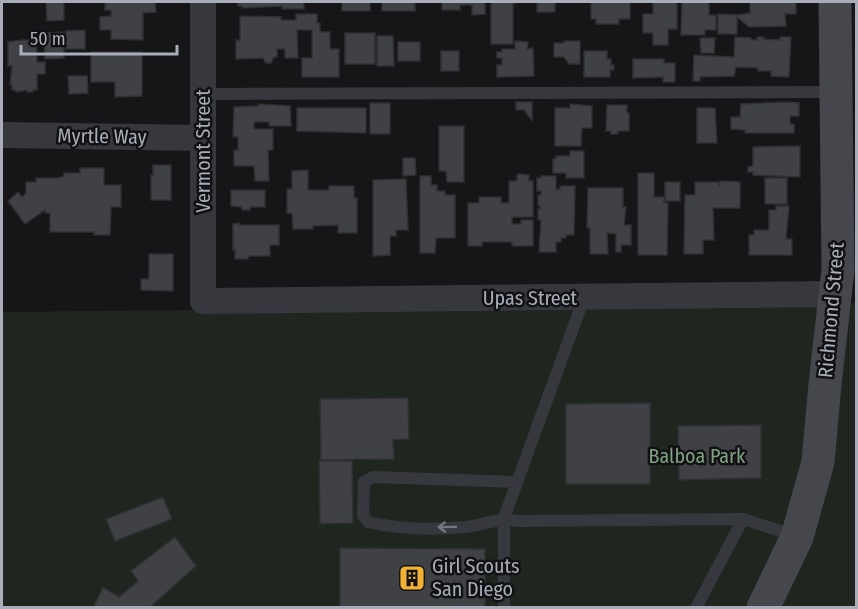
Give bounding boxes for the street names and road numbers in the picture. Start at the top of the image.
street label: Vermont Street [191,89,215,213]
street label: Myrtle Way [57,123,147,149]
street label: Richmond Street [813,241,849,379]
street label: Upas Street [483,286,578,310]

